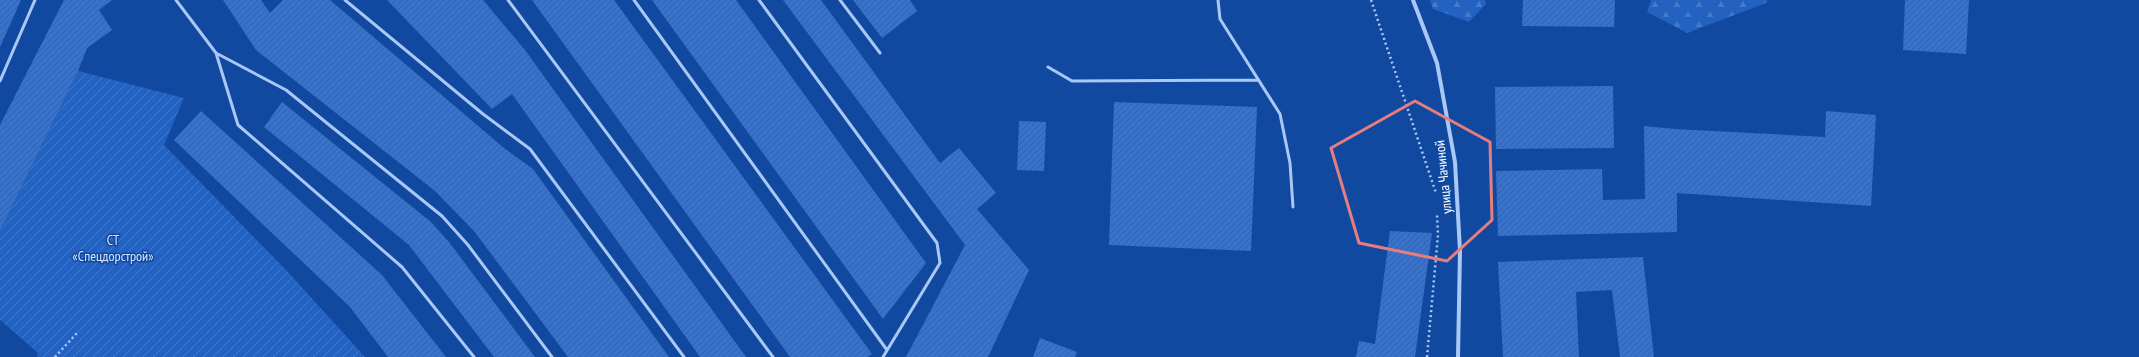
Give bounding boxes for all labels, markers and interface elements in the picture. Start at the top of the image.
street label: улица Чачиной [1430,139,1456,215]
park label: СТ «Спецдорстрой» [72,231,154,265]

